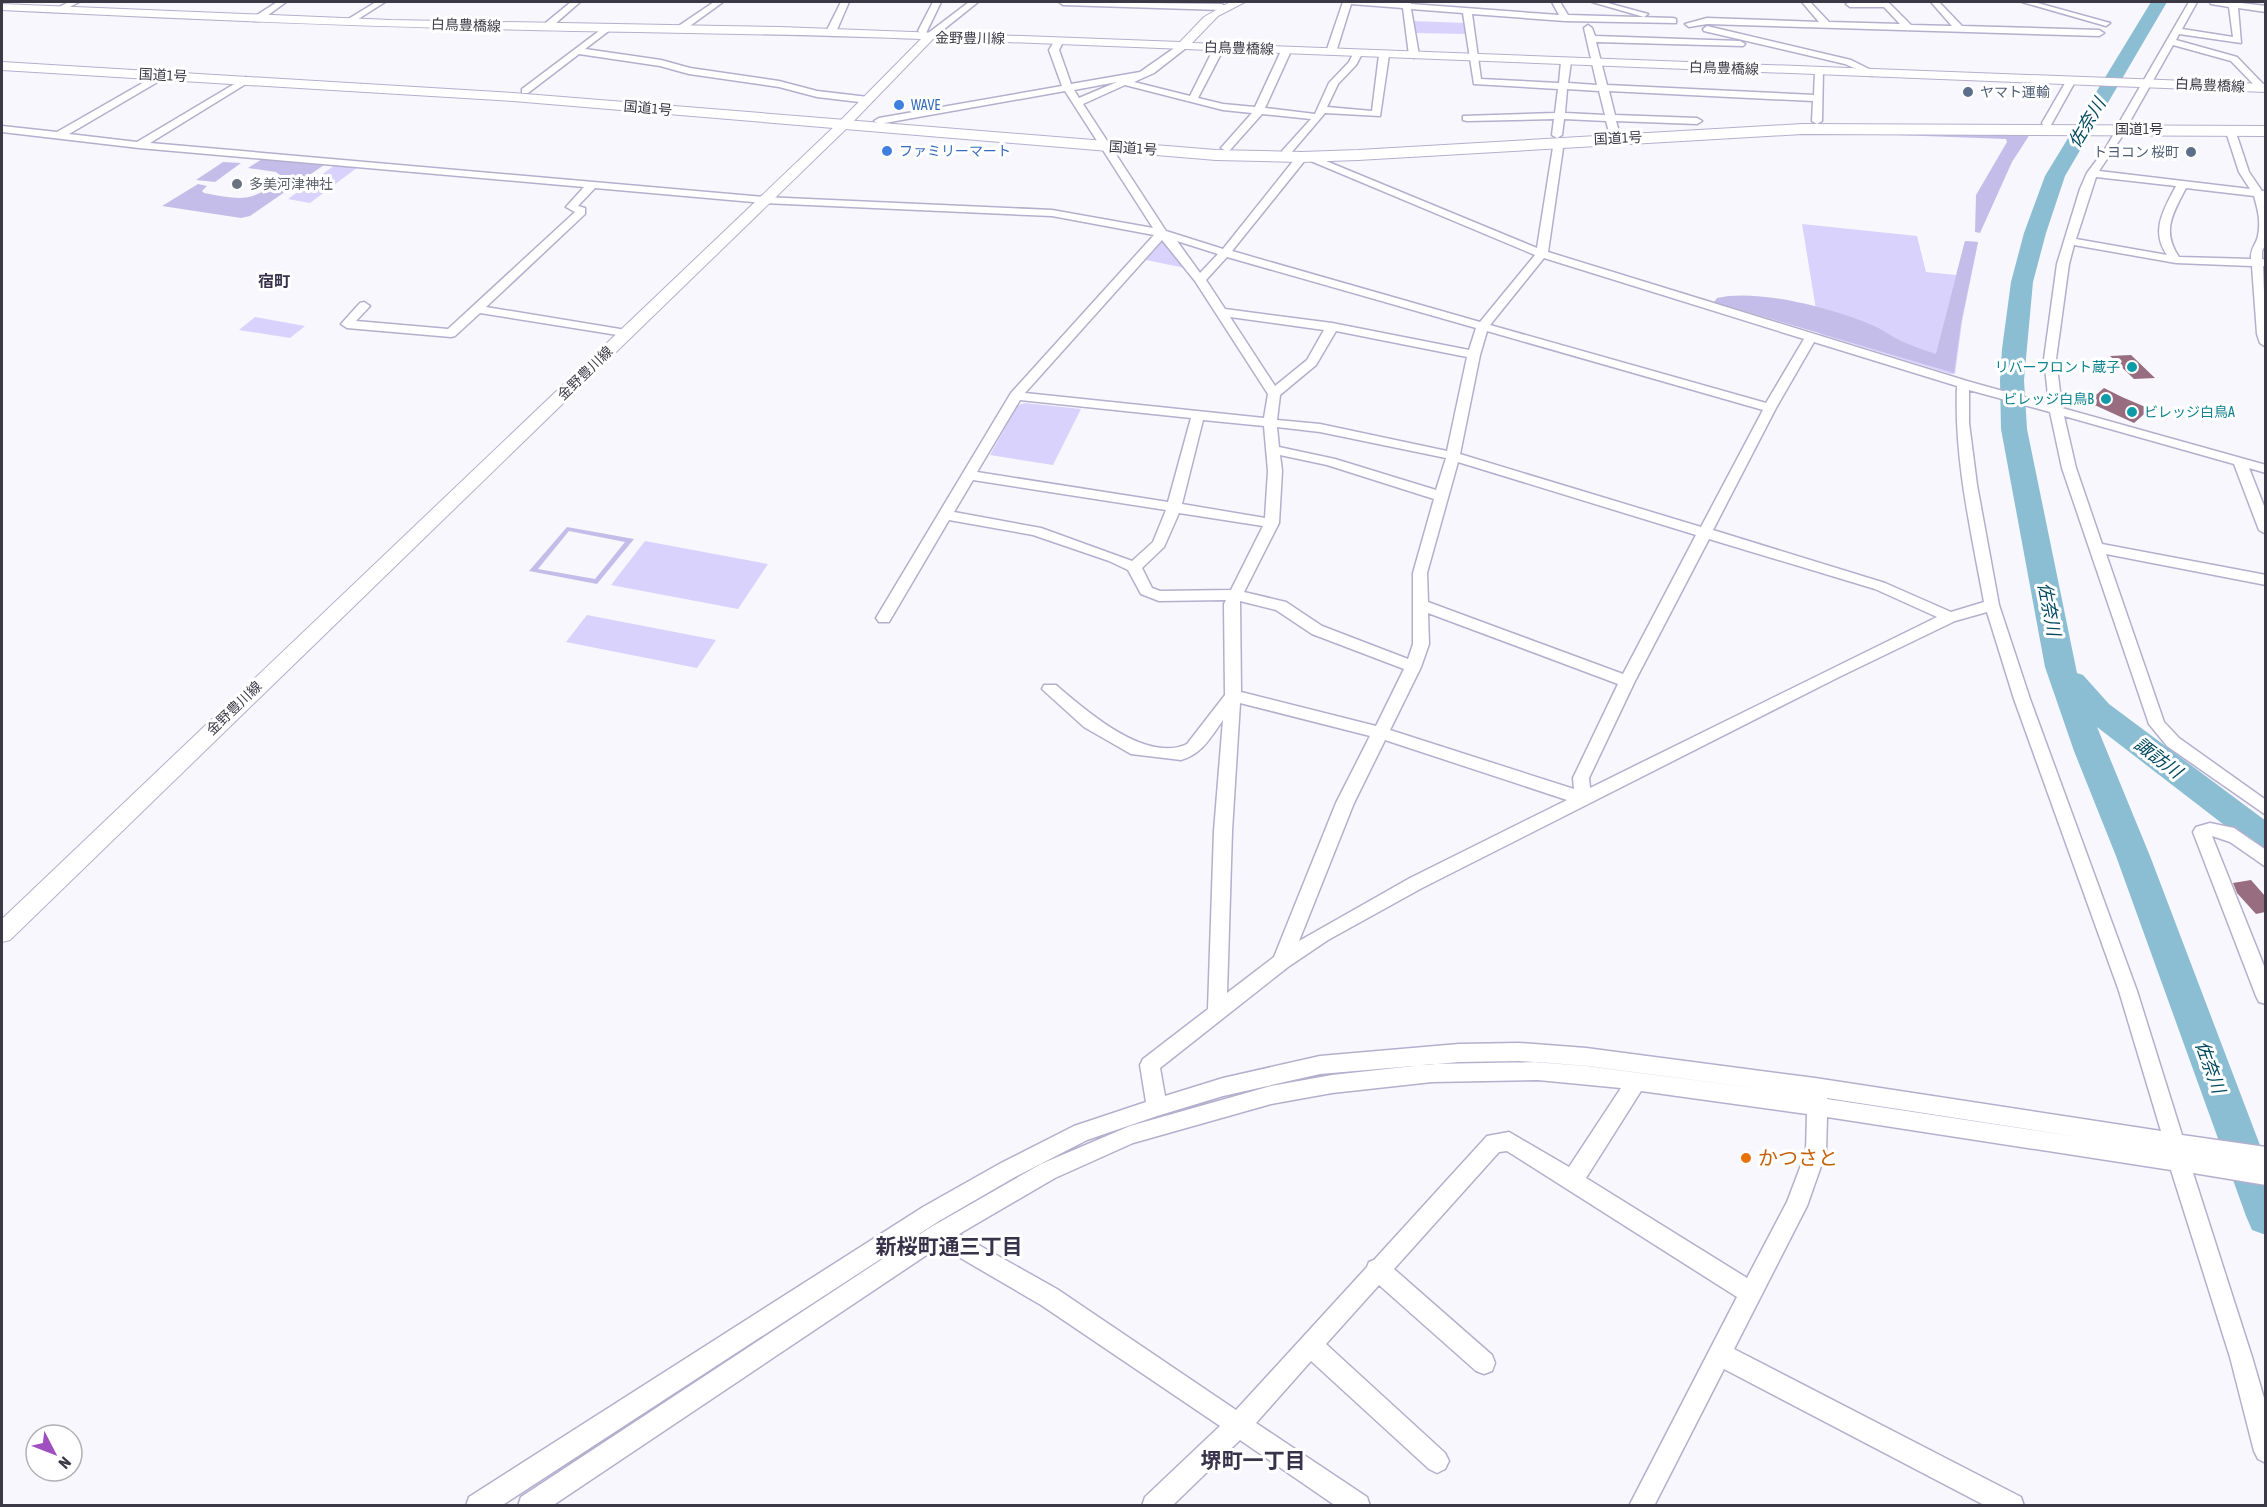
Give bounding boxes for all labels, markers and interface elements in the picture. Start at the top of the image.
street label: 白鳥豊橋線 [431,16,501,34]
street label: 金野豊川線 [935,29,1005,47]
street label: 白鳥豊橋線 [1204,39,1274,57]
street label: 白鳥豊橋線 [1689,59,1759,77]
street label: 国道1号 [138,66,188,84]
street label: 白鳥豊橋線 [2175,75,2245,95]
place label: ヤマト運輸 [1980,84,2050,100]
marker: ヤマト運輸 [1961,85,1975,99]
water label: 佐奈川 [2064,92,2111,151]
place label: WAVE [911,97,940,113]
street label: 国道1号 [623,98,673,118]
marker: WAVE [892,98,906,112]
street label: 国道1号 [2115,121,2163,137]
street label: 国道1号 [1593,129,1643,147]
street label: 国道1号 [1108,138,1158,158]
place label: ファミリーマート [899,143,1011,159]
marker: ファミリーマート [880,144,894,158]
place label: トヨコン 桜町 [2093,144,2179,160]
marker: トヨコン 桜町 [2184,145,2198,159]
place label: 多美河津神社 [249,176,333,192]
marker: 多美河津神社 [230,177,244,191]
district label: 宿町 [258,272,290,290]
street label: 金野豊川線 [554,343,616,403]
place label: リバーフロント蔵子 [1995,359,2120,375]
marker: リバーフロント蔵子 [2125,360,2139,374]
place label: ビレッジ白鳥B [2003,391,2094,407]
marker: ビレッジ白鳥B [2099,392,2113,406]
place label: ビレッジ白鳥A [2144,404,2235,420]
marker: ビレッジ白鳥A [2125,405,2139,419]
water label: 佐奈川 [2034,580,2065,639]
street label: 金野豊川線 [203,678,265,738]
water label: 諏訪川 [2130,733,2188,783]
water label: 佐奈川 [2191,1038,2230,1098]
place label: かつさと [1758,1146,1838,1169]
marker: かつさと [1739,1151,1753,1165]
district label: 新桜町通三丁目 [876,1234,1023,1258]
north arrow [24,1423,84,1483]
district label: 堺町一丁目 [1201,1448,1306,1472]
text: N [55,1454,75,1473]

